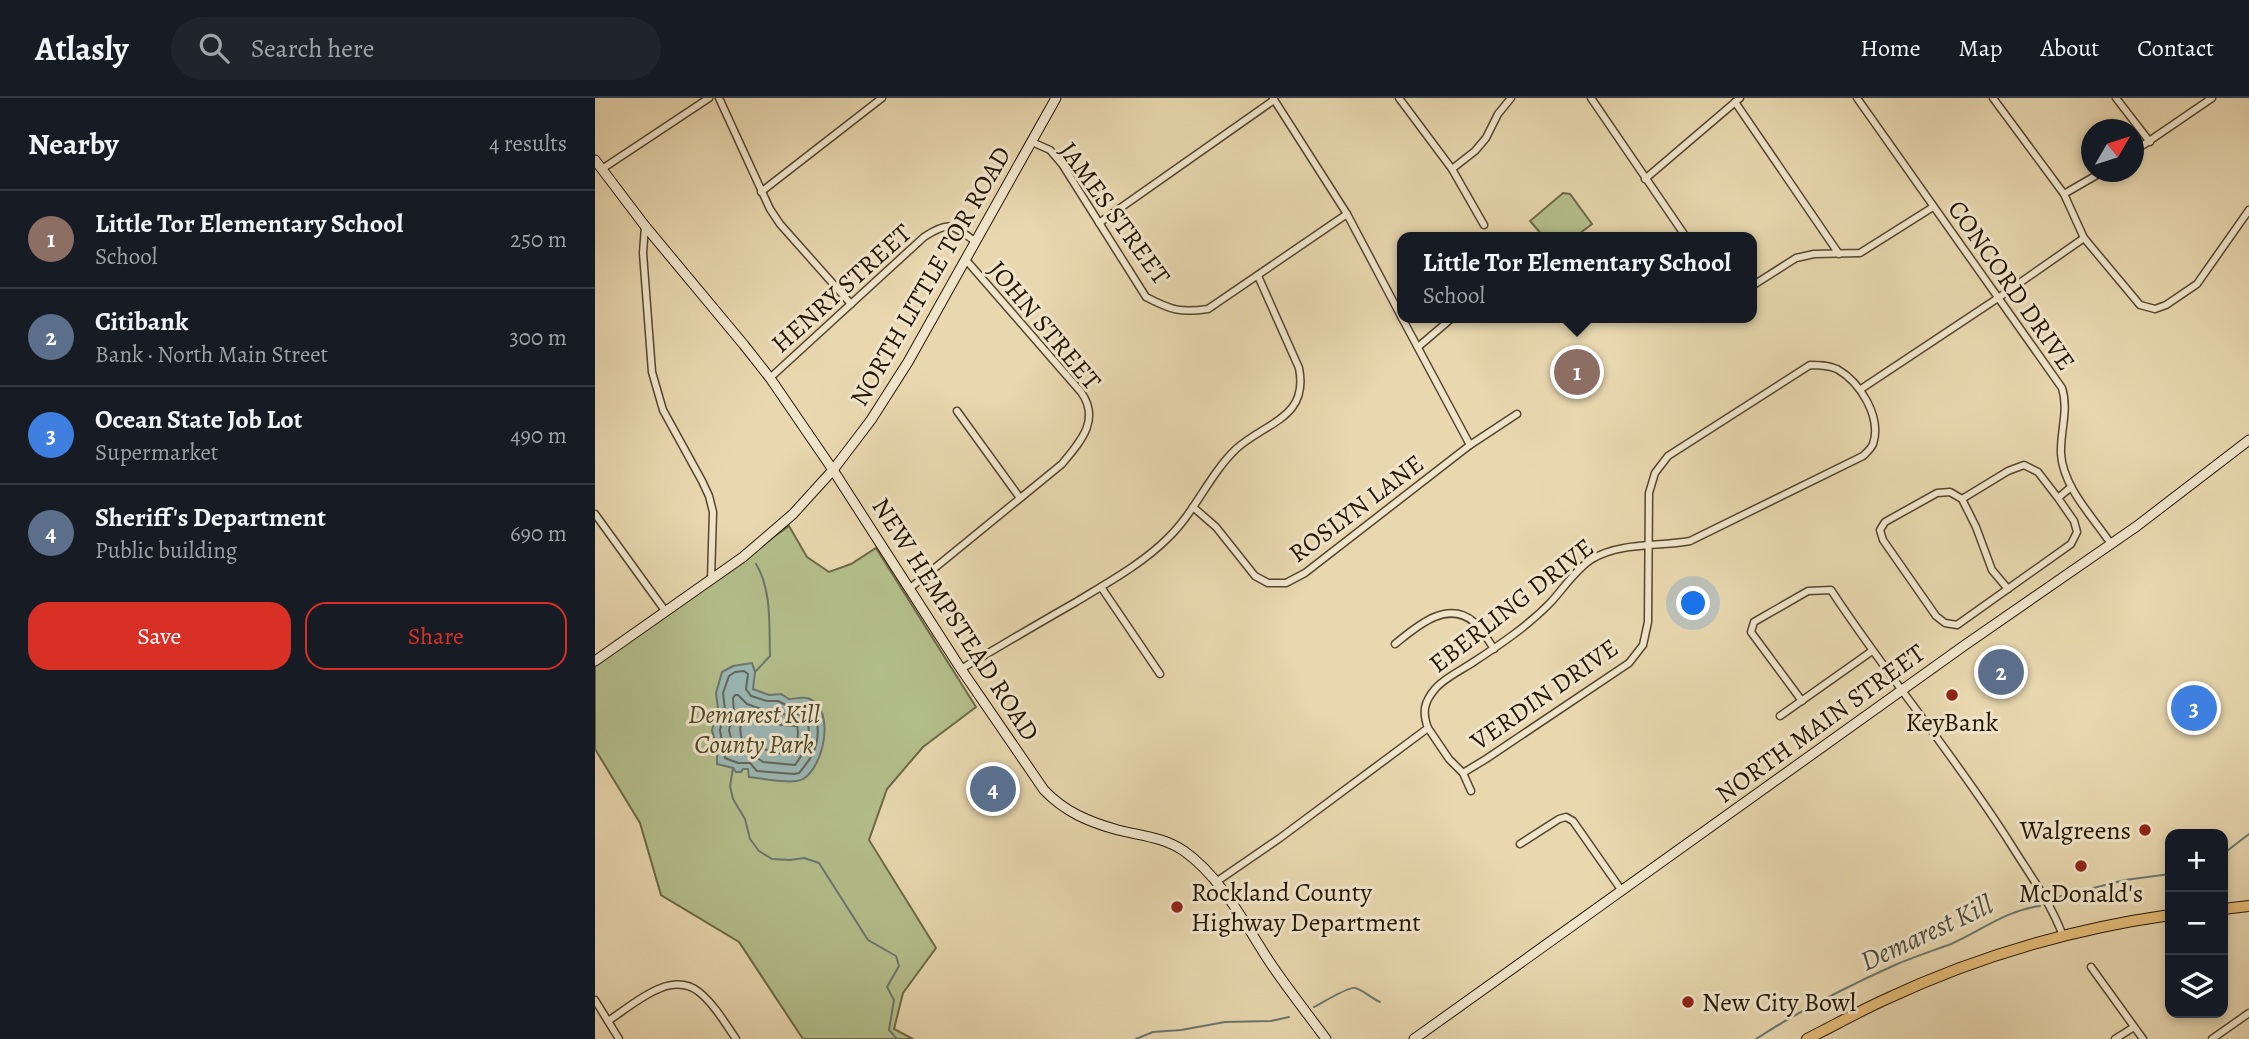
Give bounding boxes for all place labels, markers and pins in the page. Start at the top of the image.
pin: 1 [1554,346,1600,398]
pin: 2 [1978,646,2024,698]
pin: 3 [2171,682,2217,734]
marker: KeyBank [1944,687,1960,703]
place label: KeyBank [1906,705,1998,740]
pin: 4 [970,763,1016,815]
place label: Walgreens [2019,813,2131,848]
marker: Walgreens [2137,822,2153,838]
marker: McDonald's [2073,858,2089,874]
place label: Rockland County Highway Department [1191,875,1421,940]
place label: McDonald's [2019,876,2143,911]
marker: Rockland County Highway Department [1169,899,1185,915]
place label: New City Bowl [1702,985,1856,1020]
marker: New City Bowl [1680,994,1696,1010]

